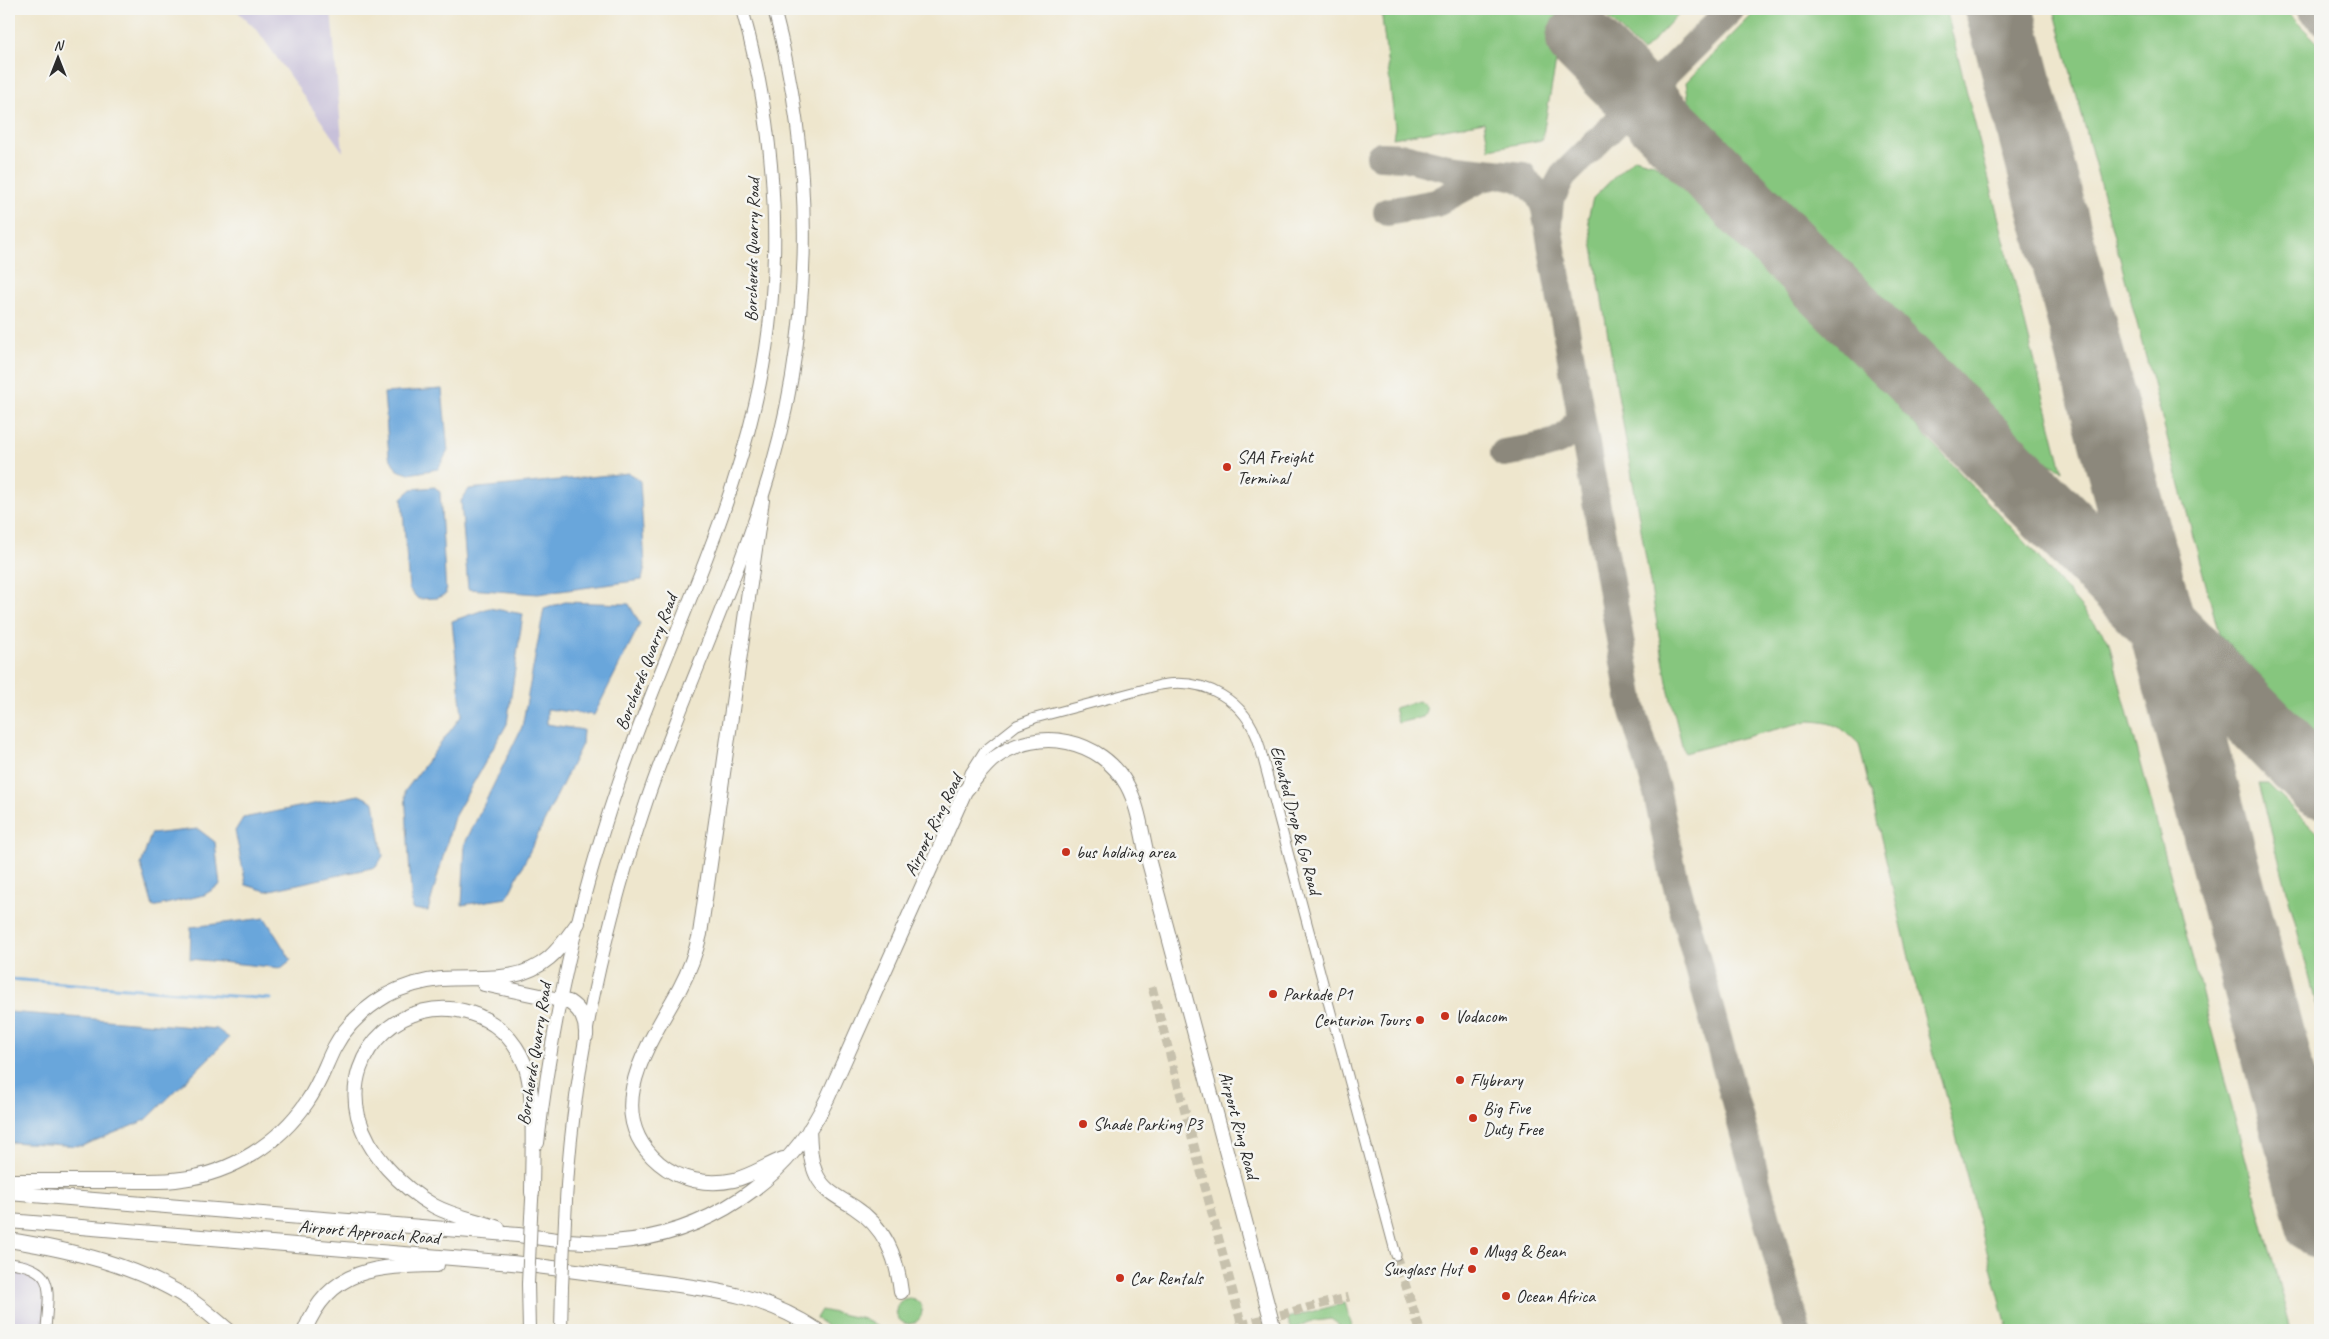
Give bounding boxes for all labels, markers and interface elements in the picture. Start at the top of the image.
north arrow [32,32,82,82]
text: N [54,37,65,54]
street label: Borcherds Quarry Road [740,175,764,322]
place label: SAA Freight Terminal [1237,446,1315,489]
marker: SAA Freight Terminal [1221,461,1233,473]
street label: Borcherds Quarry Road [610,588,683,733]
street label: Elevated Drop & Go Road [1266,743,1327,900]
street label: Airport Ring Road [899,768,968,879]
place label: bus holding area [1076,841,1177,863]
marker: bus holding area [1060,846,1072,858]
street label: Borcherds Quarry Road [512,978,557,1127]
place label: Parkade P1 [1283,983,1353,1005]
marker: Parkade P1 [1267,988,1279,1000]
place label: Vodacom [1455,1005,1508,1027]
place label: Centurion Tours [1314,1009,1412,1031]
marker: Vodacom [1439,1010,1451,1022]
marker: Centurion Tours [1414,1014,1426,1026]
street label: Airport Ring Road [1214,1069,1265,1184]
place label: Flybrary [1470,1069,1524,1091]
marker: Flybrary [1454,1074,1466,1086]
place label: Big Five Duty Free [1483,1097,1544,1140]
marker: Big Five Duty Free [1467,1112,1479,1124]
place label: Shade Parking P3 [1093,1113,1204,1135]
marker: Shade Parking P3 [1077,1118,1089,1130]
street label: Airport Approach Road [298,1215,443,1249]
place label: Mugg & Bean [1484,1240,1567,1262]
marker: Mugg & Bean [1468,1245,1480,1257]
place label: Sunglass Hut [1383,1258,1465,1280]
marker: Sunglass Hut [1466,1263,1478,1275]
place label: Car Rentals [1130,1267,1204,1289]
marker: Car Rentals [1114,1272,1126,1284]
place label: Ocean Africa [1516,1285,1596,1307]
marker: Ocean Africa [1500,1290,1512,1302]

